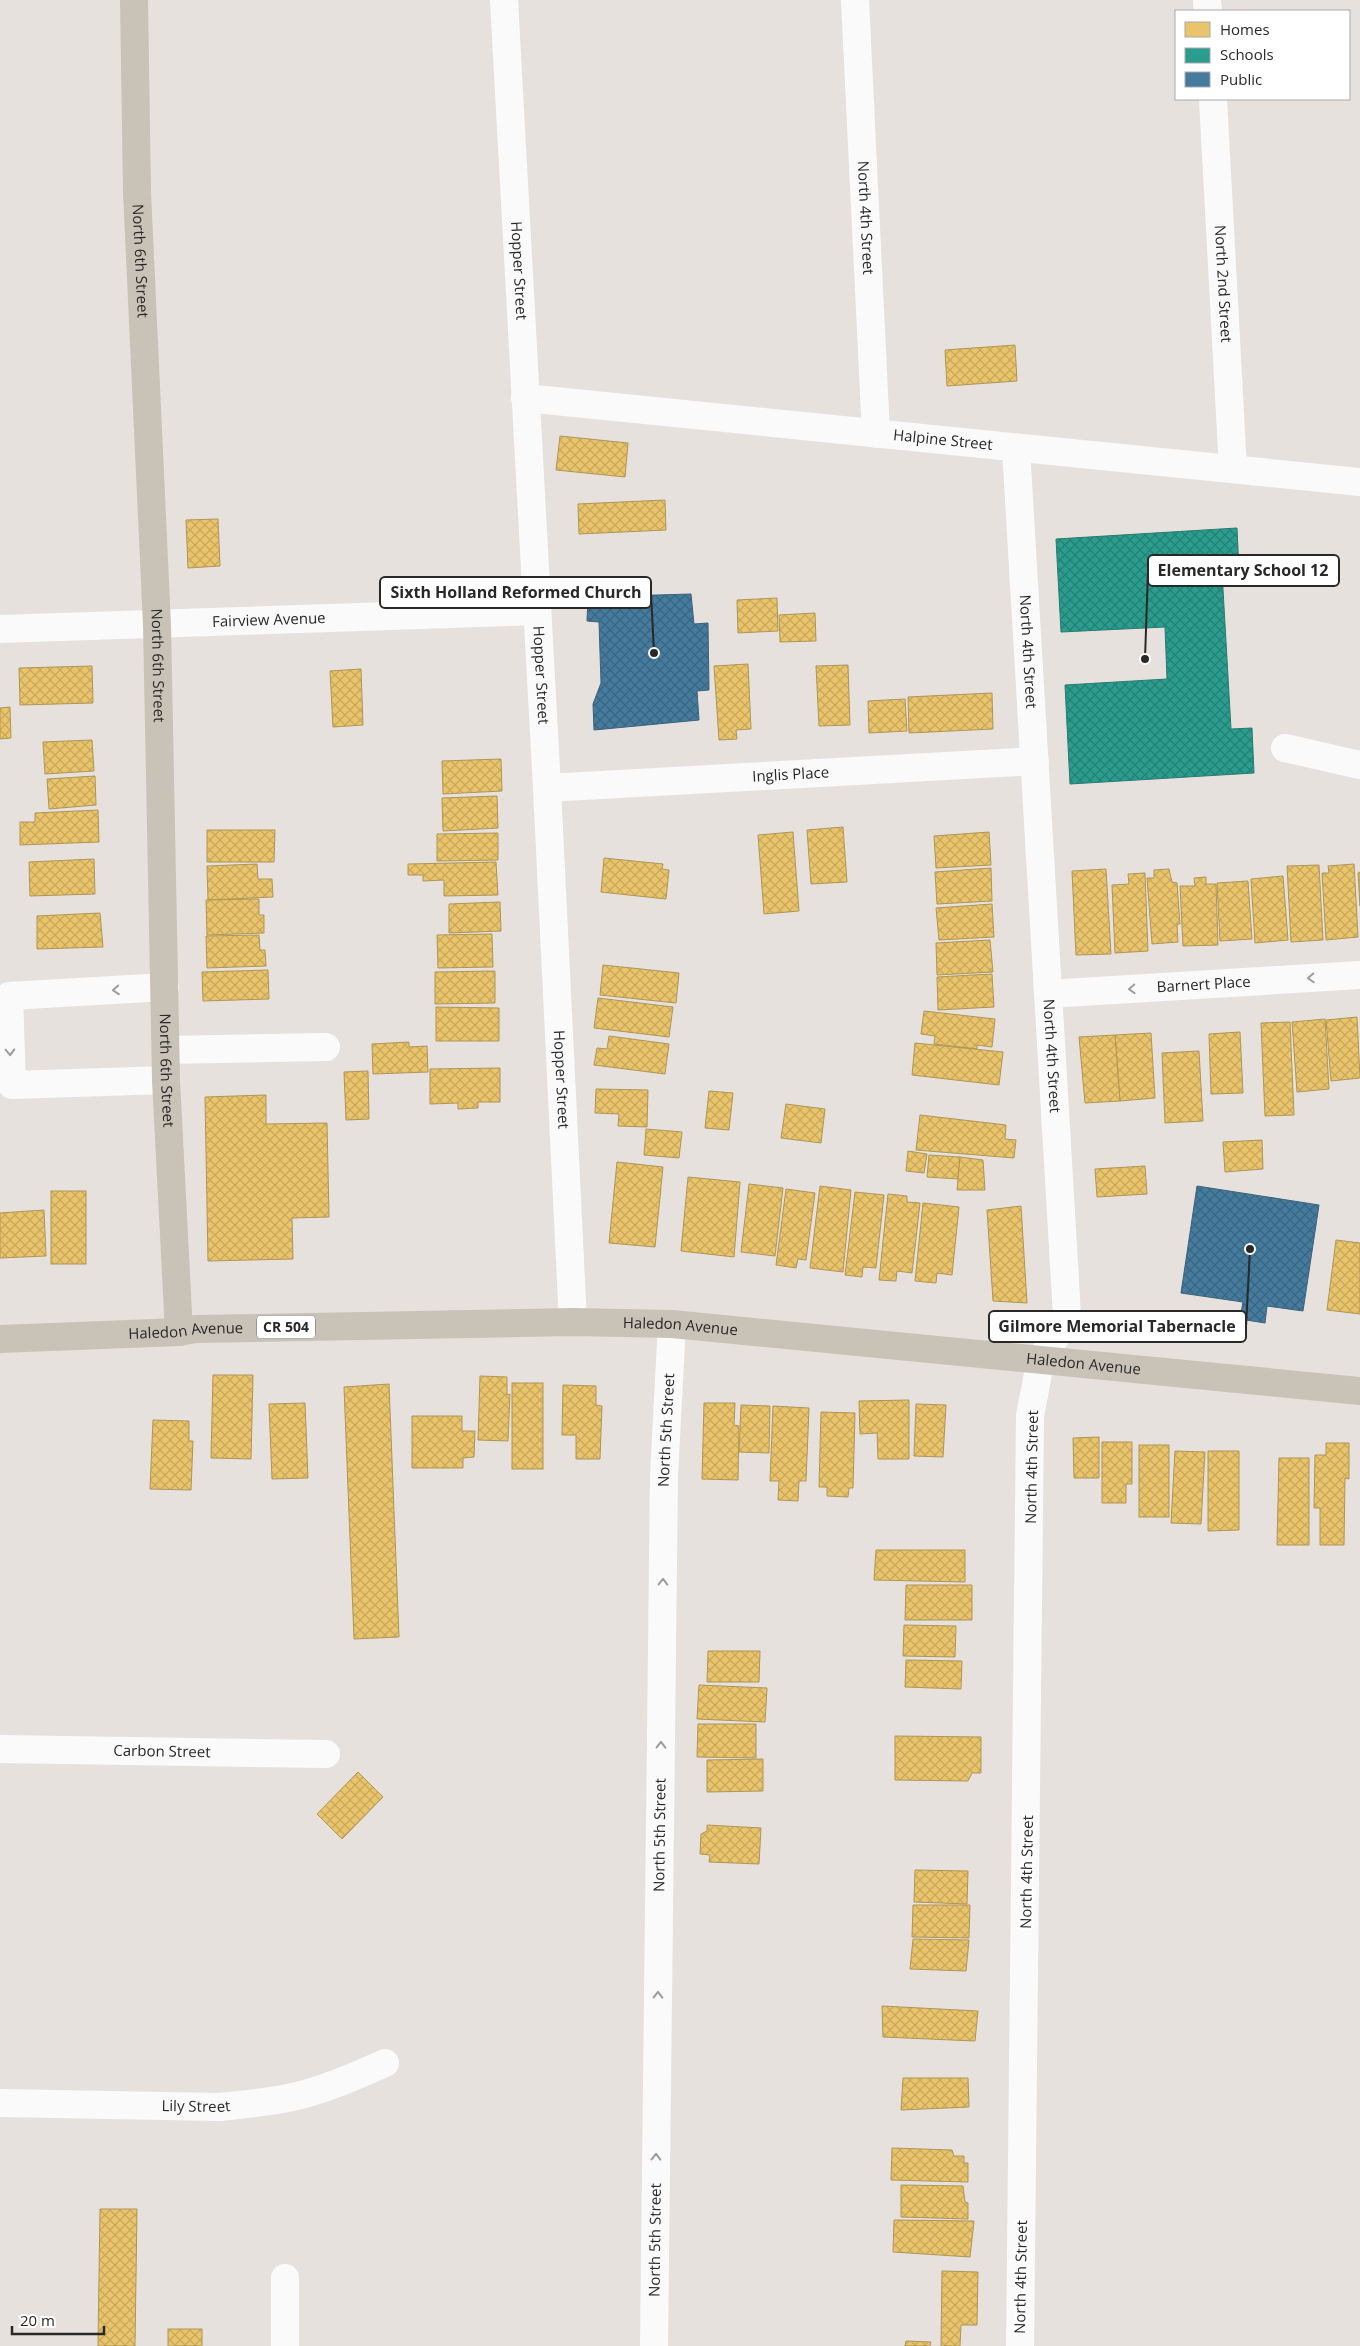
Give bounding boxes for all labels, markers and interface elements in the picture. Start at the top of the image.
legend [1175,10,1350,100]
text: Homes [1220,19,1270,39]
text: Schools [1220,44,1274,64]
text: Public [1220,69,1262,89]
street label: North 4th Street [854,160,879,275]
street label: North 6th Street [129,203,154,318]
street label: Hopper Street [507,221,532,320]
street label: North 2nd Street [1211,224,1237,343]
street label: Halpine Street [892,424,994,454]
callout: Elementary School 12 [1148,555,1339,586]
text: Elementary School 12 [1158,559,1328,581]
callout: Sixth Holland Reformed Church [380,577,651,608]
text: Sixth Holland Reformed Church [391,581,642,603]
street label: North 4th Street [1016,594,1042,709]
street label: Fairview Avenue [212,607,326,631]
street label: North 6th Street [147,608,170,723]
street label: Hopper Street [529,625,555,725]
street label: Inglis Place [752,761,830,786]
street label: Barnert Place [1156,971,1251,996]
one-way arrow [1307,972,1315,983]
one-way arrow [1127,983,1135,994]
one-way arrow [112,985,120,996]
street label: North 4th Street [1039,998,1066,1113]
street label: North 6th Street [156,1013,179,1128]
street label: Hopper Street [550,1030,575,1129]
one-way arrow [5,1048,16,1056]
callout: Gilmore Memorial Tabernacle [989,1311,1246,1342]
street label: Haledon Avenue [623,1312,739,1339]
road number: CR 504 [257,1315,315,1338]
text: Gilmore Memorial Tabernacle [998,1315,1236,1337]
street label: Haledon Avenue [128,1317,243,1343]
street label: Haledon Avenue [1025,1348,1142,1379]
street label: North 5th Street [653,1373,678,1487]
street label: North 4th Street [1020,1410,1042,1524]
one-way arrow [658,1578,668,1586]
street label: Carbon Street [113,1740,211,1761]
one-way arrow [656,1741,666,1748]
street label: North 5th Street [648,1778,670,1892]
street label: North 4th Street [1015,1815,1037,1929]
one-way arrow [653,1991,663,1998]
street label: Lily Street [161,2095,231,2116]
one-way arrow [651,2153,661,2161]
street label: North 5th Street [644,2183,665,2297]
street label: North 4th Street [1009,2220,1031,2334]
scale bar [12,2304,105,2336]
text: 20 m [20,2310,55,2330]

